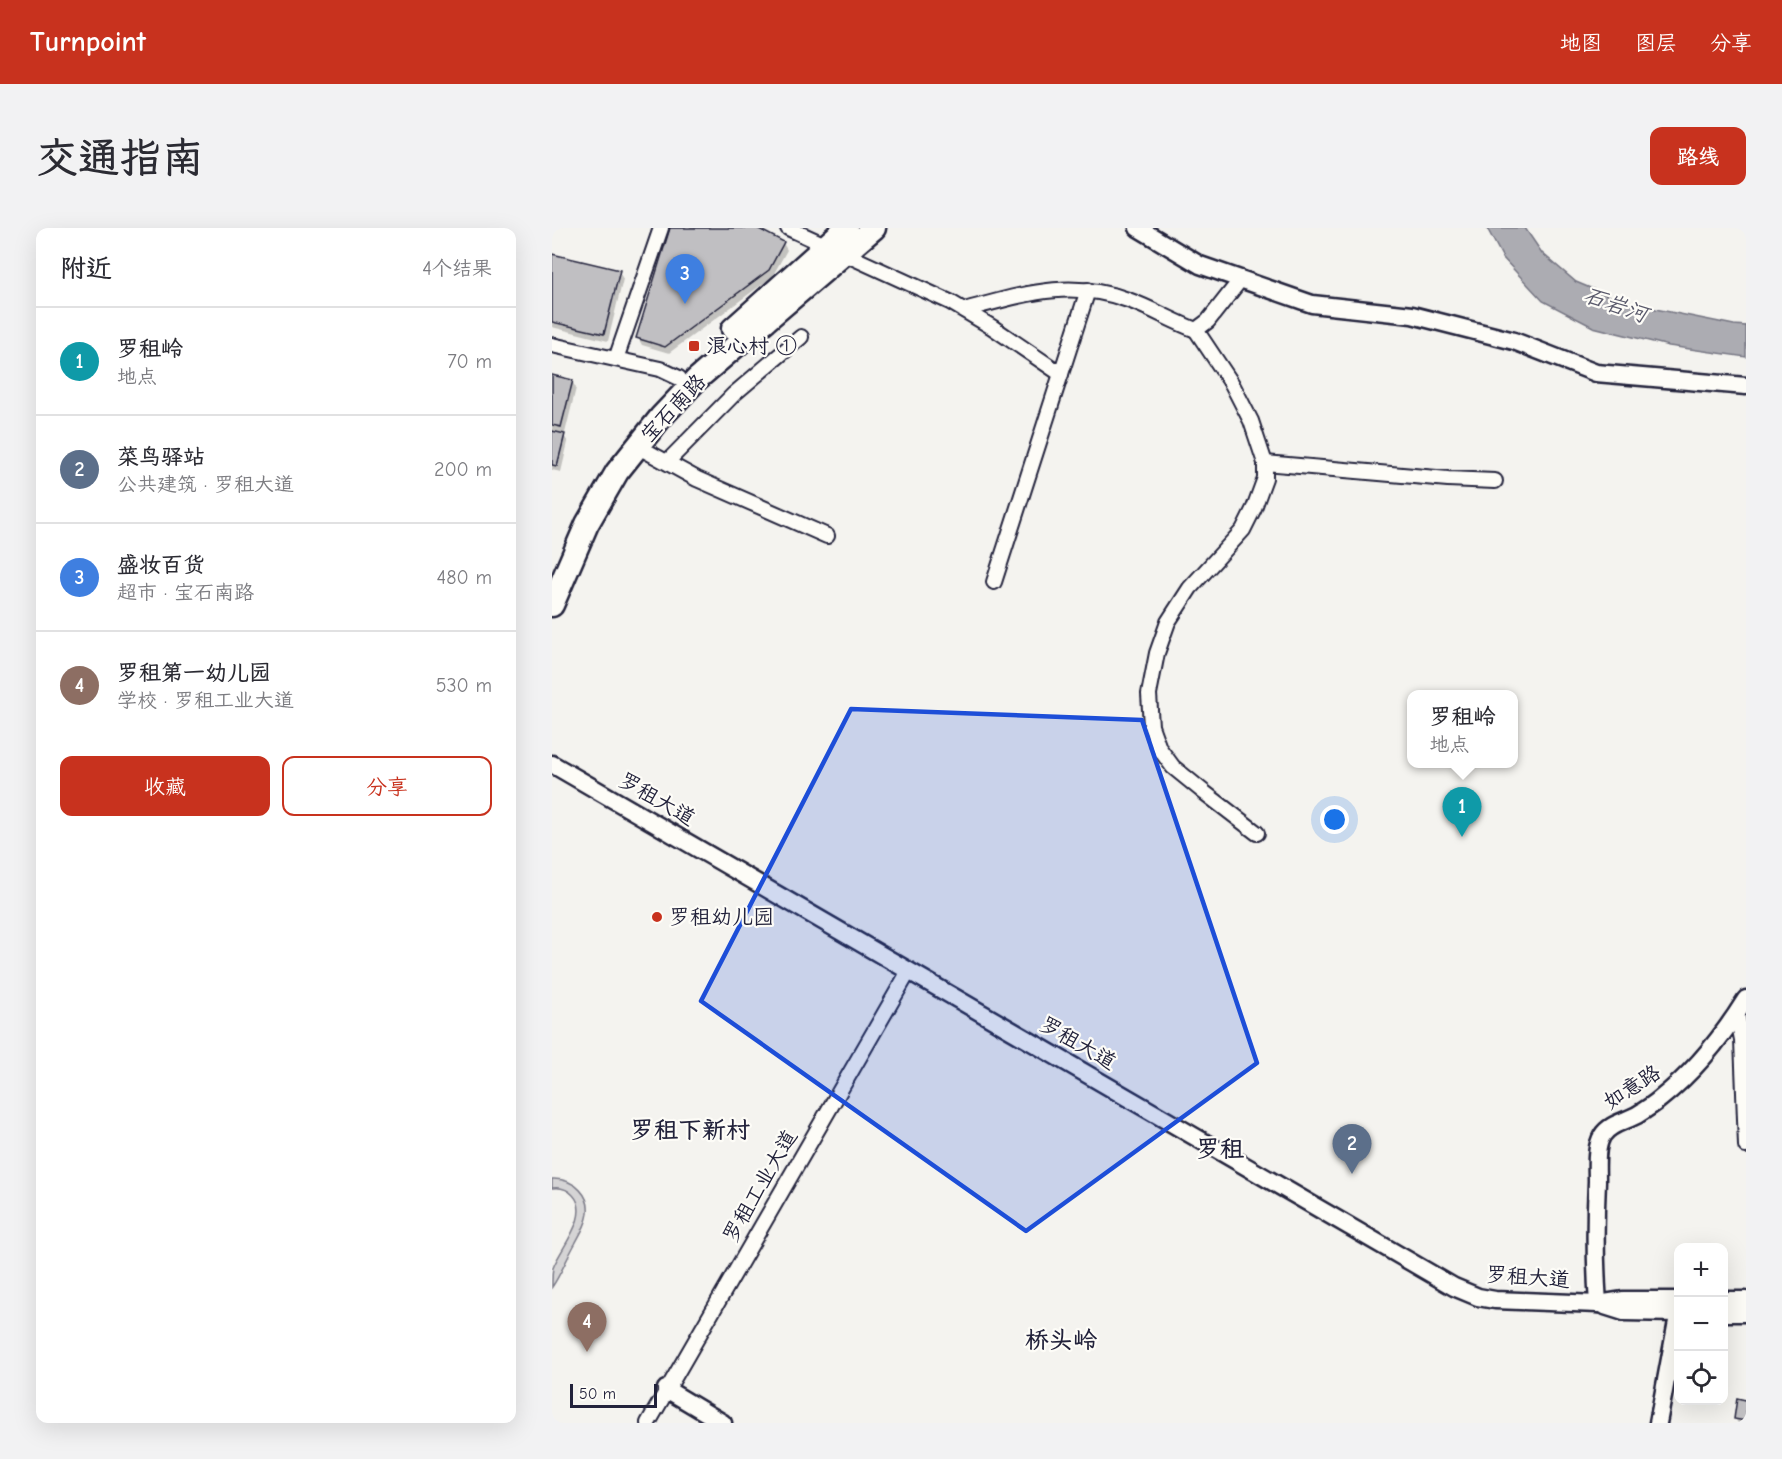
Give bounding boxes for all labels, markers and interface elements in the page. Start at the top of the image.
text: Turnpoint [30,26,146,58]
text: 地图 [1560,31,1602,55]
text: 图层 [1635,31,1677,55]
text: 分享 [1710,31,1752,55]
button: 路线 [1650,127,1746,185]
text: 交通指南 [36,134,204,183]
text: 附近 [60,254,112,284]
pin: 3 [666,254,704,304]
text: 4个结果 [422,257,492,280]
water label: 石岩河 [1580,282,1654,329]
place label: 浪心村 ① [706,334,797,358]
text: 罗租岭 [117,336,183,362]
marker: 浪心村 ① [687,339,701,353]
text: 1 [76,350,83,373]
text: 70 m [447,350,492,373]
text: 地点 [117,365,157,388]
street label: 宝石南路 [636,369,710,447]
text: 菜鸟驿站 [117,444,205,470]
text: 2 [75,458,84,481]
text: 200 m [434,458,492,481]
text: 公共建筑 · 罗租大道 [117,473,294,496]
text: 盛妆百货 [117,552,205,578]
text: 3 [75,566,84,589]
text: 480 m [437,566,492,589]
text: 超市 · 宝石南路 [117,581,254,604]
text: 罗租第一幼儿园 [117,660,271,686]
text: 4 [75,674,84,697]
text: 530 m [436,674,492,697]
text: 学校 · 罗租工业大道 [117,689,294,712]
popup [1407,690,1518,768]
text: 罗租岭 [1429,704,1496,730]
text: 地点 [1429,733,1469,756]
button: 收藏 [60,756,270,816]
button: 分享 [282,756,492,816]
street label: 罗租大道 [615,768,699,830]
pin: 1 [1442,788,1482,837]
your location [1320,805,1349,834]
place label: 罗租幼儿园 [669,905,774,929]
marker: 罗租幼儿园 [650,910,664,924]
street label: 罗租大道 [1036,1012,1120,1074]
street label: 如意路 [1599,1060,1665,1114]
district label: 罗租下新村 [630,1116,750,1144]
pin: 2 [1332,1124,1372,1174]
street label: 罗租工业大道 [718,1125,802,1247]
district label: 罗租 [1196,1135,1245,1163]
map controls [1674,1243,1728,1405]
button: + [1674,1243,1728,1297]
street label: 罗租大道 [1485,1262,1571,1292]
button: − [1674,1297,1728,1351]
pin: 4 [567,1302,606,1352]
district label: 桥头岭 [1025,1326,1098,1354]
button: locate [1674,1351,1728,1405]
scale bar [570,1381,657,1408]
text: 50 m [579,1385,616,1403]

